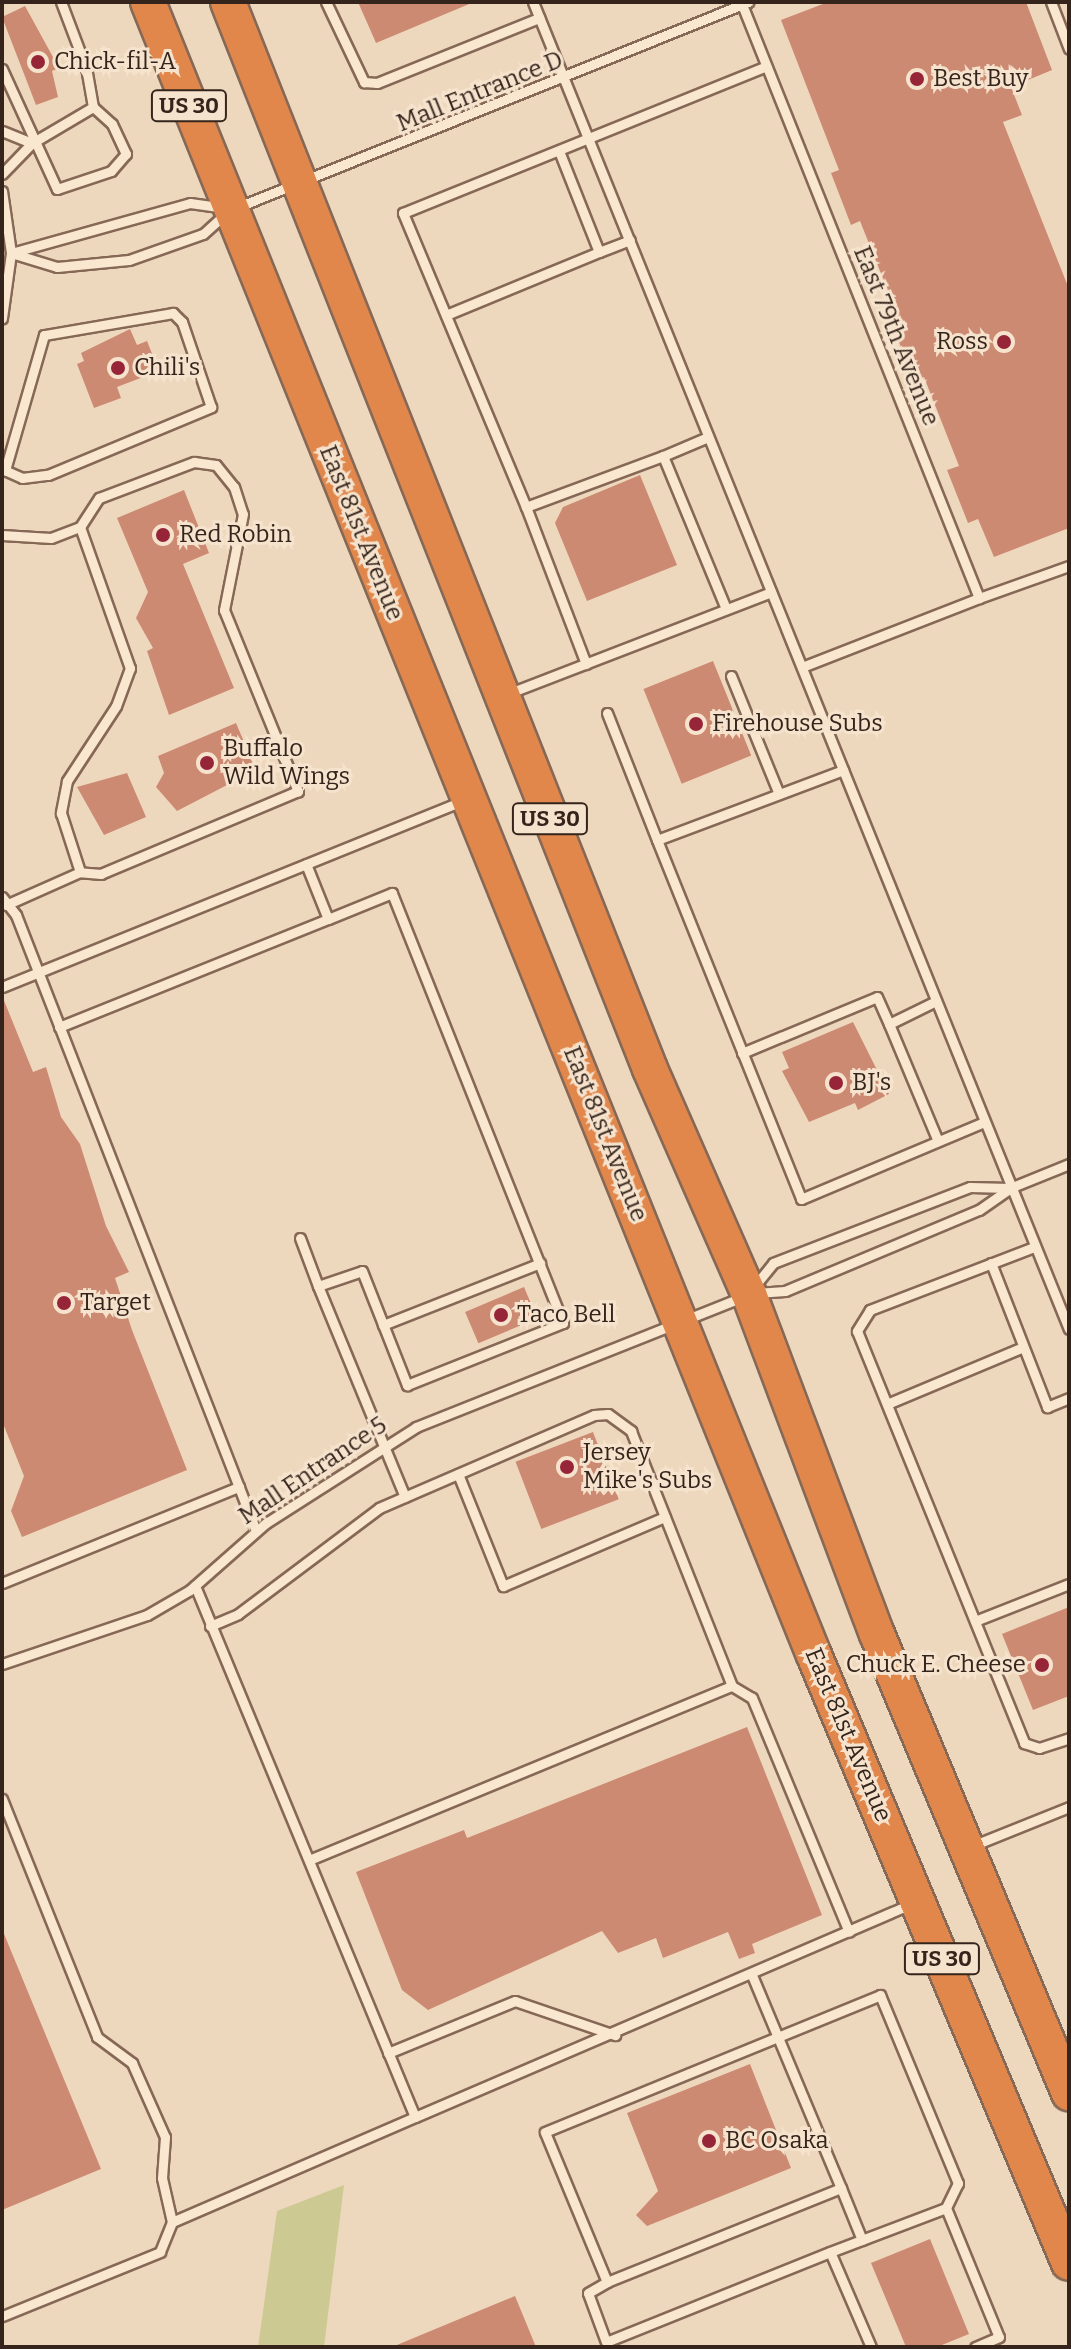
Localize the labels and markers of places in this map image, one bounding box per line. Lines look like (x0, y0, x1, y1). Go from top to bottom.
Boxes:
place label: Chick-fil-A (54, 48, 176, 76)
marker: Chick-fil-A (29, 53, 47, 71)
place label: Best Buy (933, 65, 1028, 93)
marker: Best Buy (908, 70, 926, 88)
place label: Ross (936, 328, 988, 356)
marker: Ross (995, 333, 1013, 351)
place label: Chili's (134, 354, 200, 382)
marker: Chili's (109, 359, 127, 377)
place label: Red Robin (179, 521, 292, 549)
marker: Red Robin (154, 526, 172, 544)
place label: Firehouse Subs (712, 710, 883, 738)
marker: Firehouse Subs (687, 715, 705, 733)
place label: Buffalo Wild Wings (223, 735, 350, 791)
marker: Buffalo Wild Wings (198, 754, 216, 772)
place label: BJ's (852, 1069, 891, 1097)
marker: BJ's (827, 1074, 845, 1092)
place label: Target (80, 1289, 151, 1317)
marker: Target (55, 1294, 73, 1312)
place label: Taco Bell (517, 1301, 615, 1329)
marker: Taco Bell (492, 1306, 510, 1324)
place label: Jersey Mike's Subs (583, 1439, 712, 1495)
marker: Jersey Mike's Subs (558, 1458, 576, 1476)
place label: Chuck E. Cheese (846, 1651, 1026, 1679)
marker: Chuck E. Cheese (1033, 1656, 1051, 1674)
place label: BC Osaka (725, 2127, 829, 2155)
marker: BC Osaka (700, 2132, 718, 2150)

